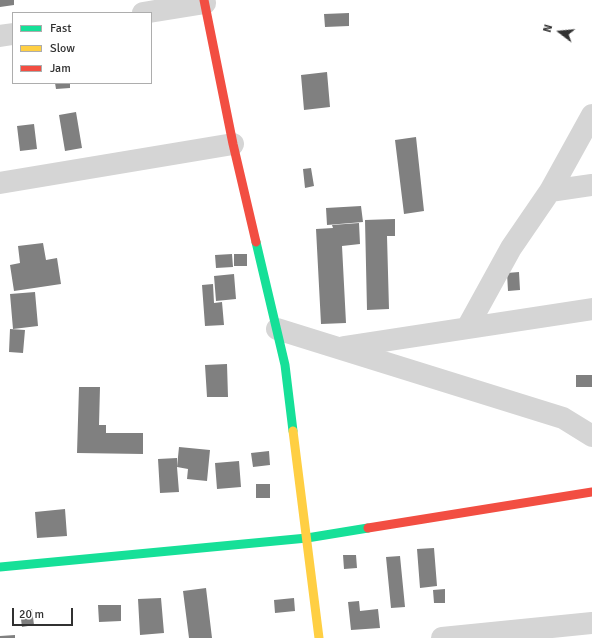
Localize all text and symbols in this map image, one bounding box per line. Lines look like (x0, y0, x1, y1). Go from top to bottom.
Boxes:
legend (12, 12, 152, 84)
north arrow (540, 12, 580, 52)
text: Fast (50, 21, 71, 36)
text: N (541, 23, 555, 34)
text: Slow (50, 41, 75, 56)
text: Jam (50, 61, 71, 76)
scale bar (14, 600, 75, 626)
text: 20 m (19, 607, 44, 622)

